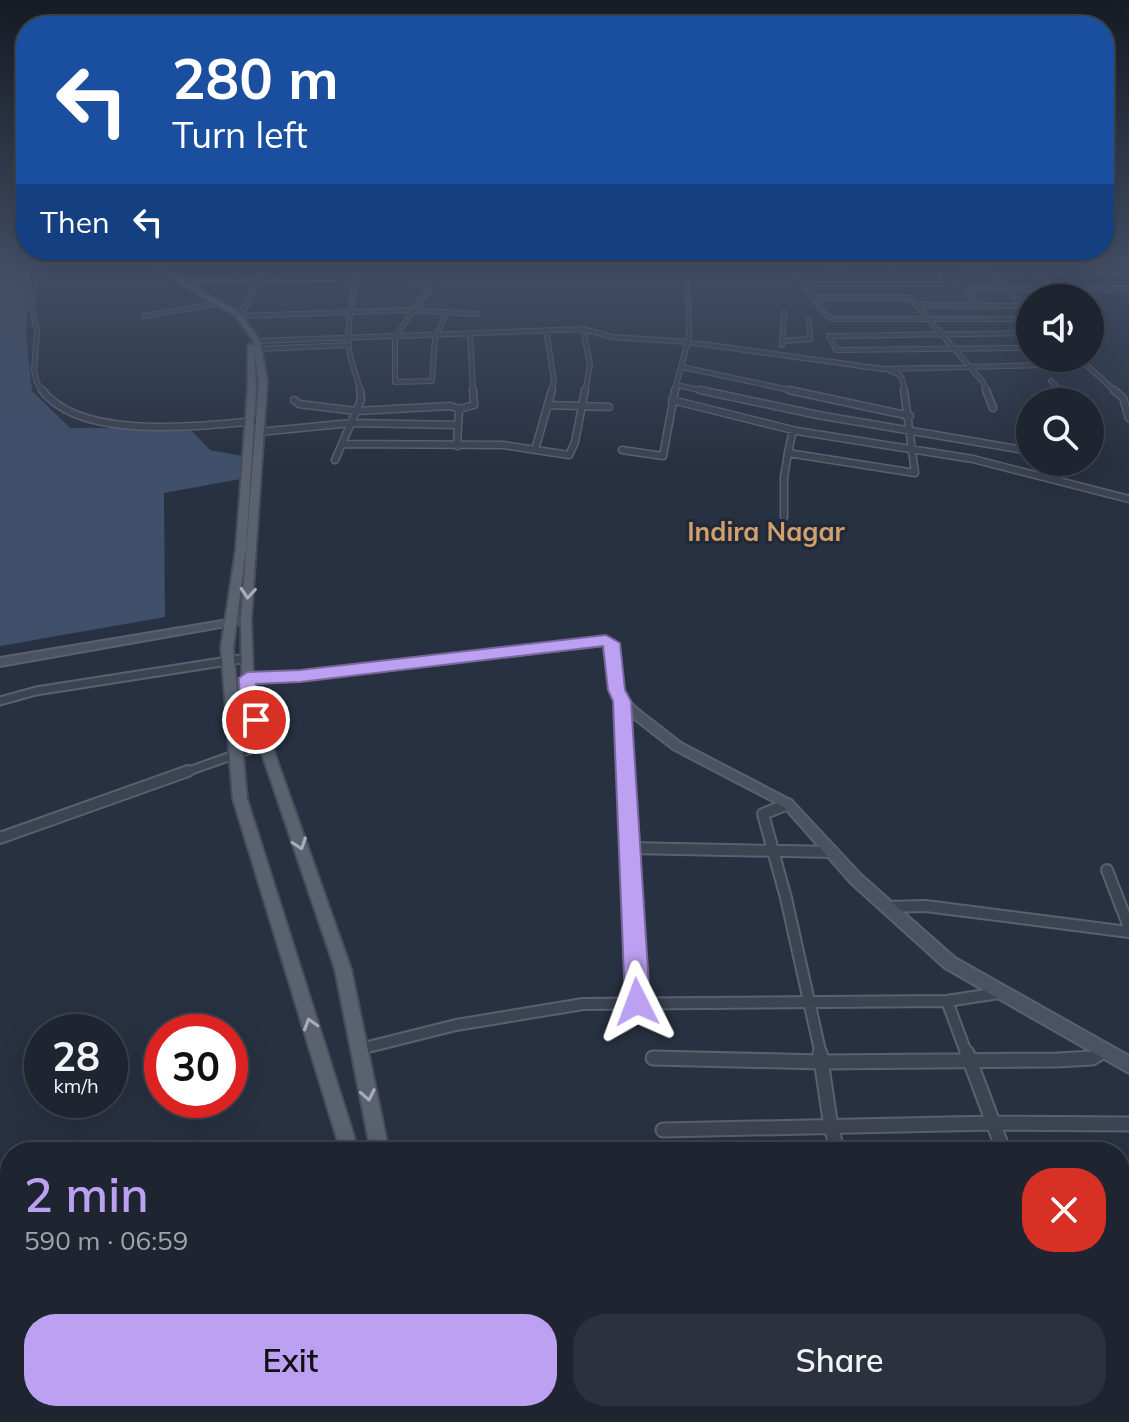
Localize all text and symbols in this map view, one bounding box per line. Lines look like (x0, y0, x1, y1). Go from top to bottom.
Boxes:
text: 280 m (172, 43, 339, 113)
icon: left (40, 48, 144, 152)
text: Turn left (172, 112, 308, 157)
icon: left (126, 200, 170, 244)
text: Then (40, 203, 110, 241)
map controls (1016, 284, 1104, 476)
button: sound (1016, 284, 1104, 372)
button: search (1016, 388, 1104, 476)
district label: Indira Nagar (687, 515, 846, 548)
one-way arrow (240, 587, 257, 600)
pin (222, 686, 290, 754)
icon: arrive (234, 698, 278, 742)
one-way arrow (290, 837, 306, 851)
position arrow (595, 960, 679, 1044)
speed limit sign: 30 (144, 1014, 248, 1118)
one-way arrow (303, 1018, 319, 1031)
text: 28 (52, 1031, 100, 1081)
text: km/h (53, 1073, 99, 1098)
one-way arrow (359, 1088, 376, 1101)
text: 2 min (24, 1164, 149, 1224)
button: close (1022, 1168, 1106, 1252)
text: 590 m · 06:59 (24, 1224, 188, 1257)
button: Exit (24, 1314, 557, 1406)
button: Share (573, 1314, 1106, 1406)

